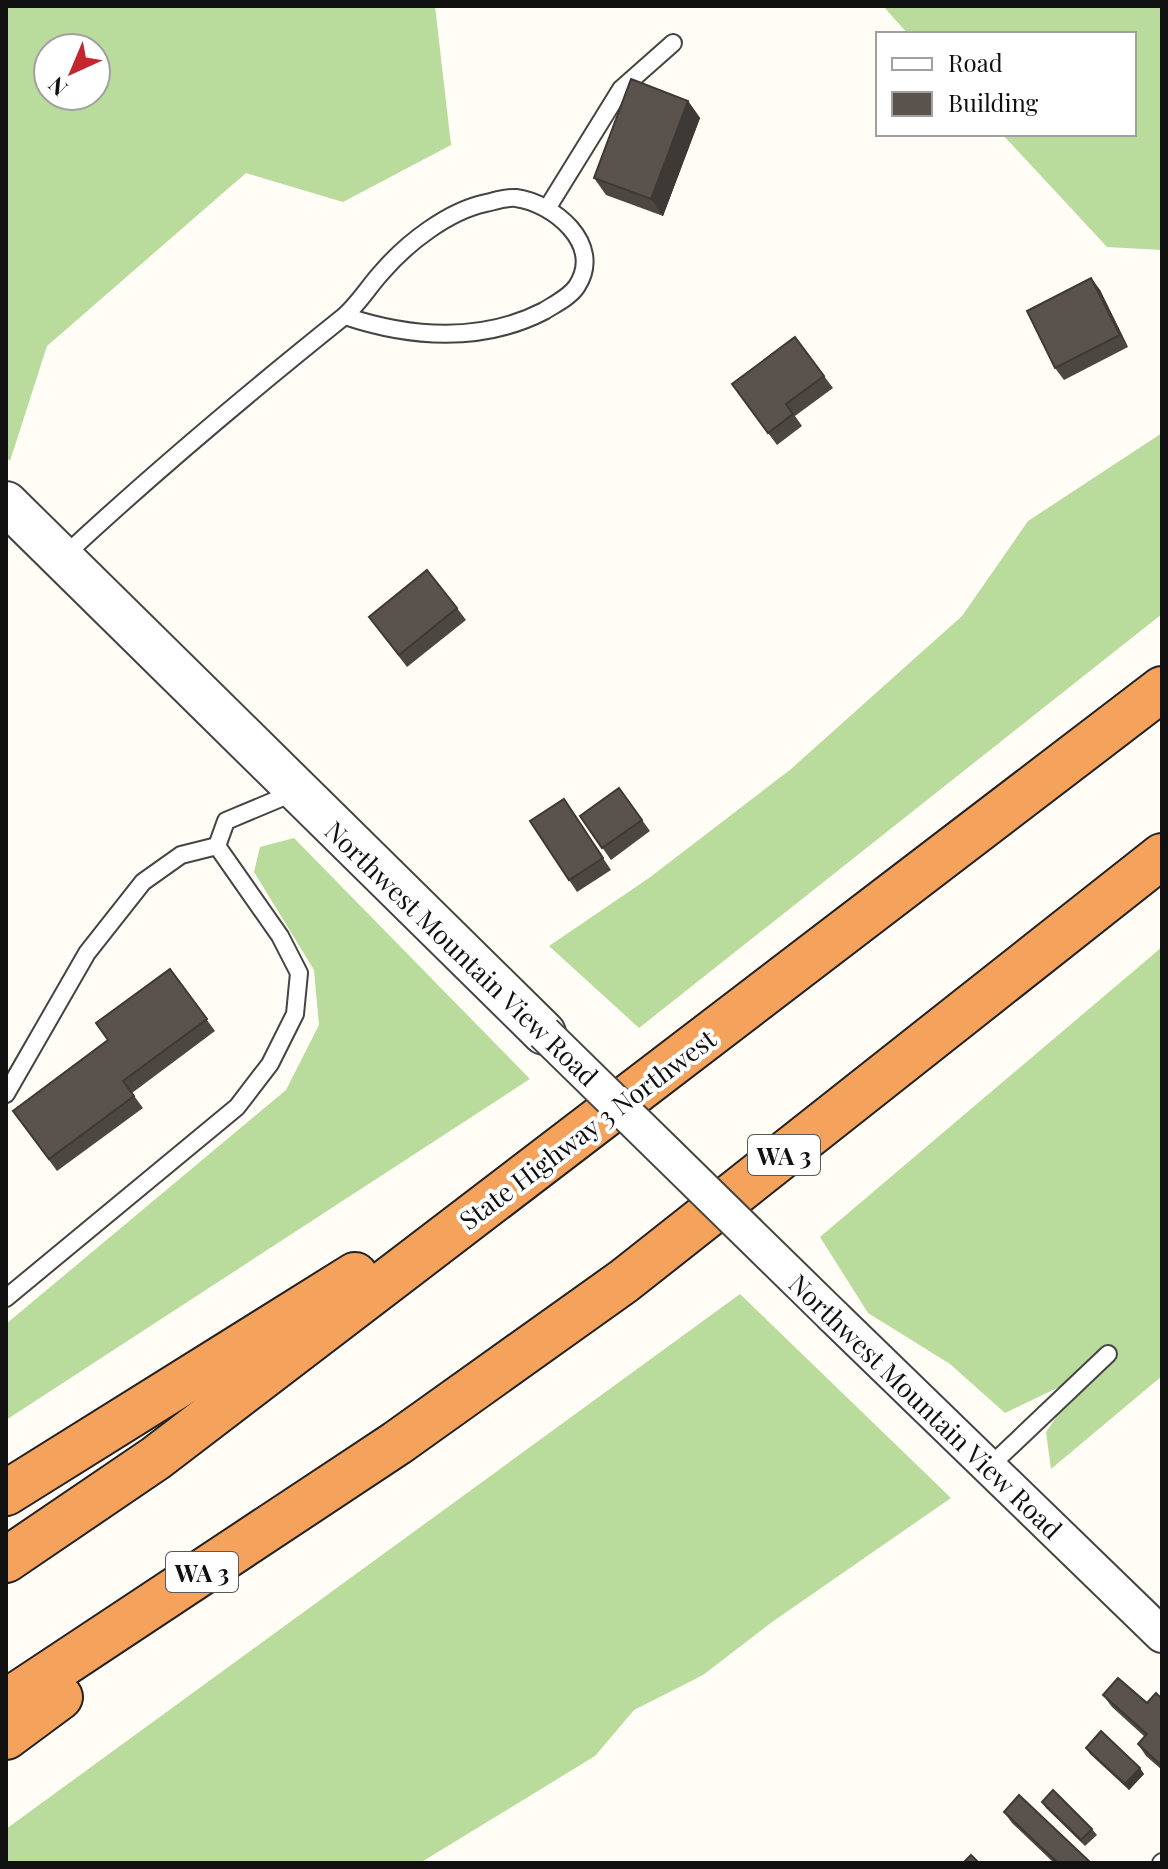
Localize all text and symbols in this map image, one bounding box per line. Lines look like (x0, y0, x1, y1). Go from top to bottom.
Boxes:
north arrow (32, 32, 112, 112)
legend (876, 32, 1136, 136)
text: Road (948, 46, 1003, 78)
text: N (41, 71, 74, 103)
text: Building (948, 86, 1039, 118)
street label: Northwest Mountain View Road (318, 813, 606, 1093)
street label: State Highway 3 Northwest (452, 1020, 723, 1237)
road number: WA 3 (748, 1135, 820, 1175)
street label: Northwest Mountain View Road (782, 1266, 1070, 1546)
road number: WA 3 (166, 1552, 238, 1592)

